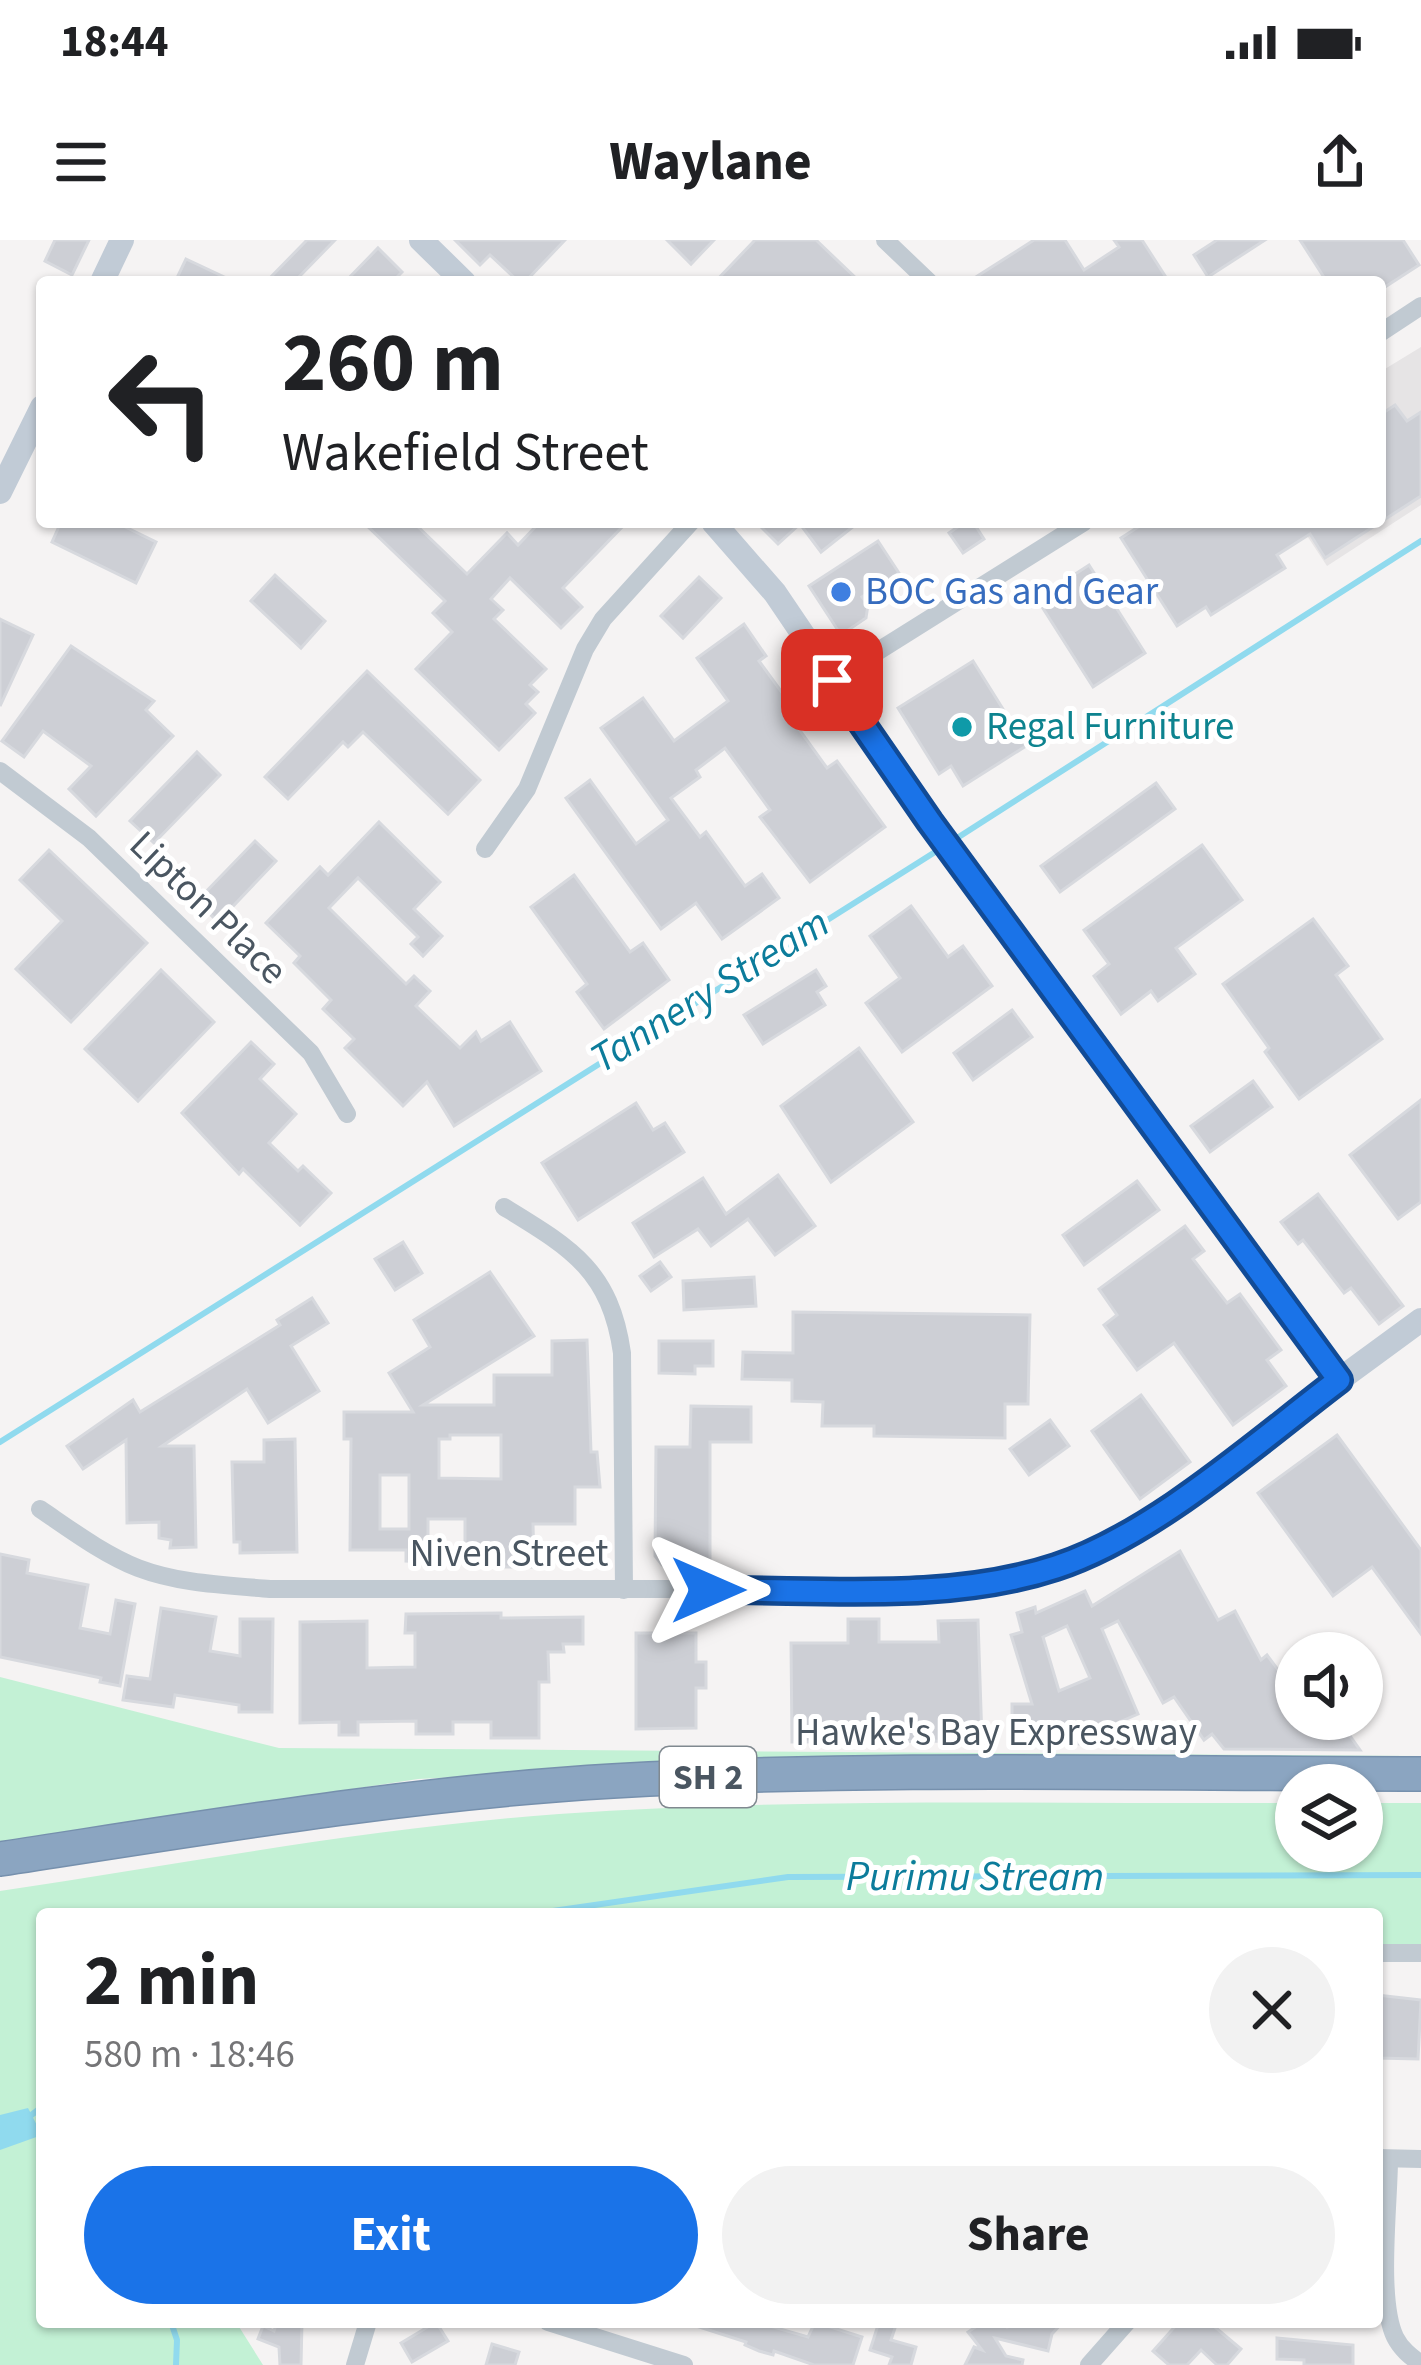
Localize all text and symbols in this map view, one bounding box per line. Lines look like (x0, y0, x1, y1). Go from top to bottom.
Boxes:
text: 18:44 (60, 10, 169, 74)
text: Waylane (609, 124, 812, 201)
icon: menu (48, 129, 114, 195)
icon: share (1307, 129, 1373, 195)
text: 260 m (282, 304, 504, 424)
icon: left (84, 324, 240, 480)
text: Wakefield Street (282, 415, 649, 492)
place label: BOC Gas and Gear (865, 564, 1159, 620)
marker: BOC Gas and Gear (828, 579, 854, 605)
pin (781, 629, 883, 731)
icon: arrive (799, 647, 865, 713)
place label: Regal Furniture (986, 699, 1234, 755)
marker: Regal Furniture (949, 714, 975, 740)
street label: Lipton Place (116, 818, 300, 998)
water label: Tannery Stream (579, 893, 841, 1089)
street label: Niven Street (409, 1526, 609, 1582)
position arrow (645, 1527, 771, 1653)
map controls (1275, 1632, 1383, 1872)
button: sound (1275, 1632, 1383, 1740)
street label: Hawke's Bay Expressway (795, 1705, 1197, 1761)
road number: SH 2 (660, 1747, 756, 1807)
button: layers (1275, 1764, 1383, 1872)
water label: Purimu Stream (846, 1847, 1104, 1907)
text: 2 min (84, 1930, 259, 2033)
button: close (1209, 1947, 1335, 2073)
text: 580 m · 18:46 (84, 2027, 295, 2083)
button: Exit (84, 2166, 698, 2304)
button: Share (722, 2166, 1335, 2304)

